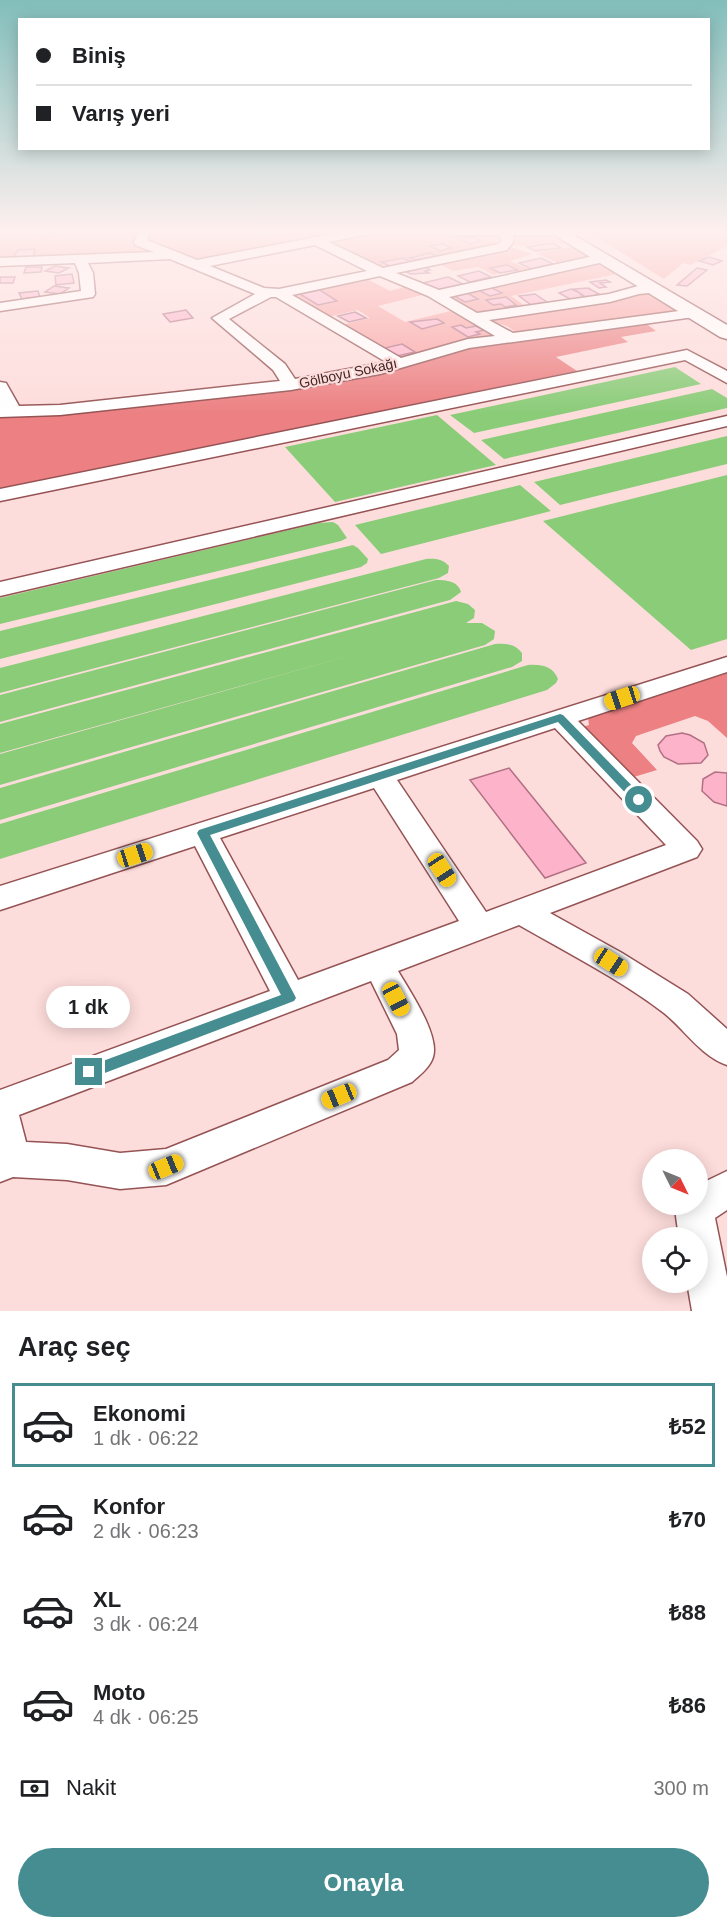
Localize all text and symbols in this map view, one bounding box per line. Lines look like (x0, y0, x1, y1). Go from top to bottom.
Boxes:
text: Biniş (72, 43, 126, 68)
text: Varış yeri (72, 101, 170, 126)
street label: Gölboyu Sokağı (298, 355, 398, 391)
car (602, 684, 642, 712)
route start (625, 786, 652, 813)
car (115, 841, 155, 869)
car (425, 850, 459, 890)
car (591, 945, 631, 979)
car (380, 979, 412, 1019)
callout: 1 dk (47, 985, 131, 1027)
text: 1 dk (68, 996, 108, 1018)
route end (75, 1058, 102, 1085)
car (319, 1081, 359, 1111)
north arrow (642, 1149, 708, 1215)
map controls (642, 1149, 708, 1293)
car (146, 1152, 186, 1182)
button: locate (642, 1227, 708, 1293)
text: Araç seç (18, 1332, 131, 1362)
icon: car (21, 1398, 75, 1452)
text: Ekonomi (93, 1401, 186, 1426)
text: ₺52 (669, 1414, 706, 1439)
text: 1 dk · 06:22 (93, 1427, 199, 1449)
icon: car (21, 1491, 75, 1545)
text: Konfor (93, 1494, 165, 1519)
text: ₺70 (669, 1507, 706, 1532)
text: 2 dk · 06:23 (93, 1520, 199, 1542)
icon: car (21, 1584, 75, 1638)
text: XL (93, 1587, 121, 1612)
text: ₺88 (669, 1600, 706, 1625)
text: 3 dk · 06:24 (93, 1613, 199, 1635)
icon: car (21, 1677, 75, 1731)
text: Moto (93, 1680, 146, 1705)
text: ₺86 (669, 1693, 706, 1718)
text: 4 dk · 06:25 (93, 1706, 199, 1728)
icon: cash (18, 1772, 51, 1805)
text: Nakit (66, 1775, 116, 1800)
text: 300 m (653, 1777, 709, 1799)
button: Onayla (18, 1848, 709, 1917)

